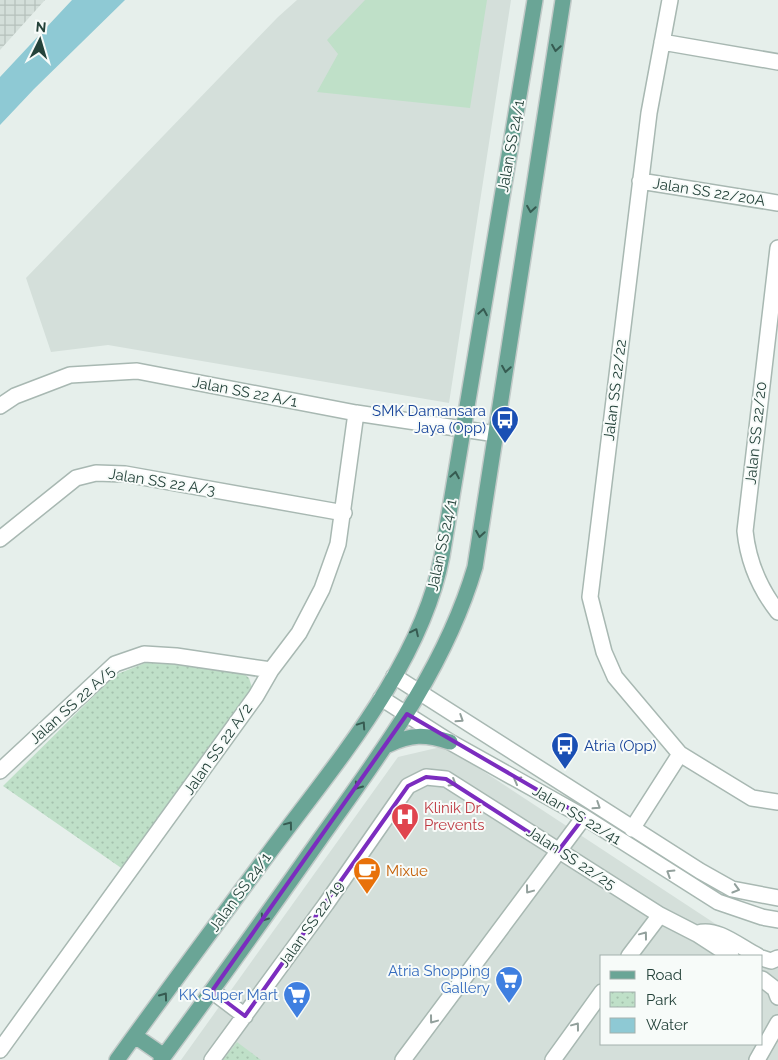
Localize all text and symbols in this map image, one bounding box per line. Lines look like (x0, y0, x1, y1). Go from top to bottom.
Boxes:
north arrow (15, 15, 65, 65)
text: N (35, 19, 47, 35)
one-way arrow (551, 45, 562, 53)
street label: Jalan SS 24/1 (494, 98, 528, 194)
street label: Jalan SS 22/20A (652, 174, 766, 210)
one-way arrow (526, 204, 536, 213)
one-way arrow (478, 307, 488, 316)
street label: Jalan SS 22/22 (600, 338, 630, 442)
one-way arrow (501, 365, 511, 374)
street label: Jalan SS 22 A/1 (191, 373, 300, 411)
street label: Jalan SS 22/20 (742, 381, 770, 485)
place label: SMK Damansara Jaya (Opp) (372, 402, 486, 437)
bus stop icon: SMK Damansara Jaya (Opp) (490, 405, 520, 444)
street label: Jalan SS 22 A/3 (107, 465, 217, 499)
one-way arrow (450, 471, 460, 480)
street label: Jalan SS 24/1 (423, 497, 461, 593)
one-way arrow (475, 529, 485, 538)
one-way arrow (409, 628, 420, 637)
street label: Jalan SS 22 A/5 (26, 662, 118, 748)
street label: Jalan SS 22 A/2 (180, 700, 256, 798)
one-way arrow (454, 713, 464, 722)
one-way arrow (356, 722, 365, 731)
bus stop icon: Atria (Opp) (550, 731, 580, 770)
place label: Atria (Opp) (584, 737, 657, 755)
one-way arrow (513, 776, 522, 786)
one-way arrow (448, 777, 457, 787)
one-way arrow (355, 780, 364, 789)
street label: Jalan SS 22/41 (529, 782, 625, 849)
place label: Klinik Dr. Prevents (424, 799, 484, 834)
one-way arrow (591, 800, 601, 809)
hospital icon: Klinik Dr. Prevents (390, 802, 420, 841)
one-way arrow (284, 822, 292, 831)
street label: Jalan SS 22/25 (523, 823, 619, 893)
street label: Jalan SS 24/1 (205, 849, 275, 935)
cafe icon: Mixue (352, 856, 382, 895)
place label: Mixue (386, 862, 428, 880)
one-way arrow (667, 870, 676, 879)
street label: Jalan SS 22/19 (274, 877, 348, 971)
one-way arrow (527, 884, 535, 893)
one-way arrow (731, 884, 740, 894)
one-way arrow (261, 912, 270, 922)
one-way arrow (638, 931, 647, 941)
legend (600, 955, 763, 1045)
place label: Atria Shopping Gallery (388, 962, 490, 997)
supermarket icon: Atria Shopping Gallery (494, 965, 524, 1004)
text: Road (646, 966, 682, 984)
supermarket icon: KK Super Mart (282, 980, 312, 1019)
place label: KK Super Mart (179, 986, 278, 1004)
text: Park (646, 991, 677, 1009)
one-way arrow (158, 993, 166, 1002)
one-way arrow (430, 1014, 438, 1023)
text: Water (646, 1016, 689, 1034)
one-way arrow (571, 1023, 579, 1032)

